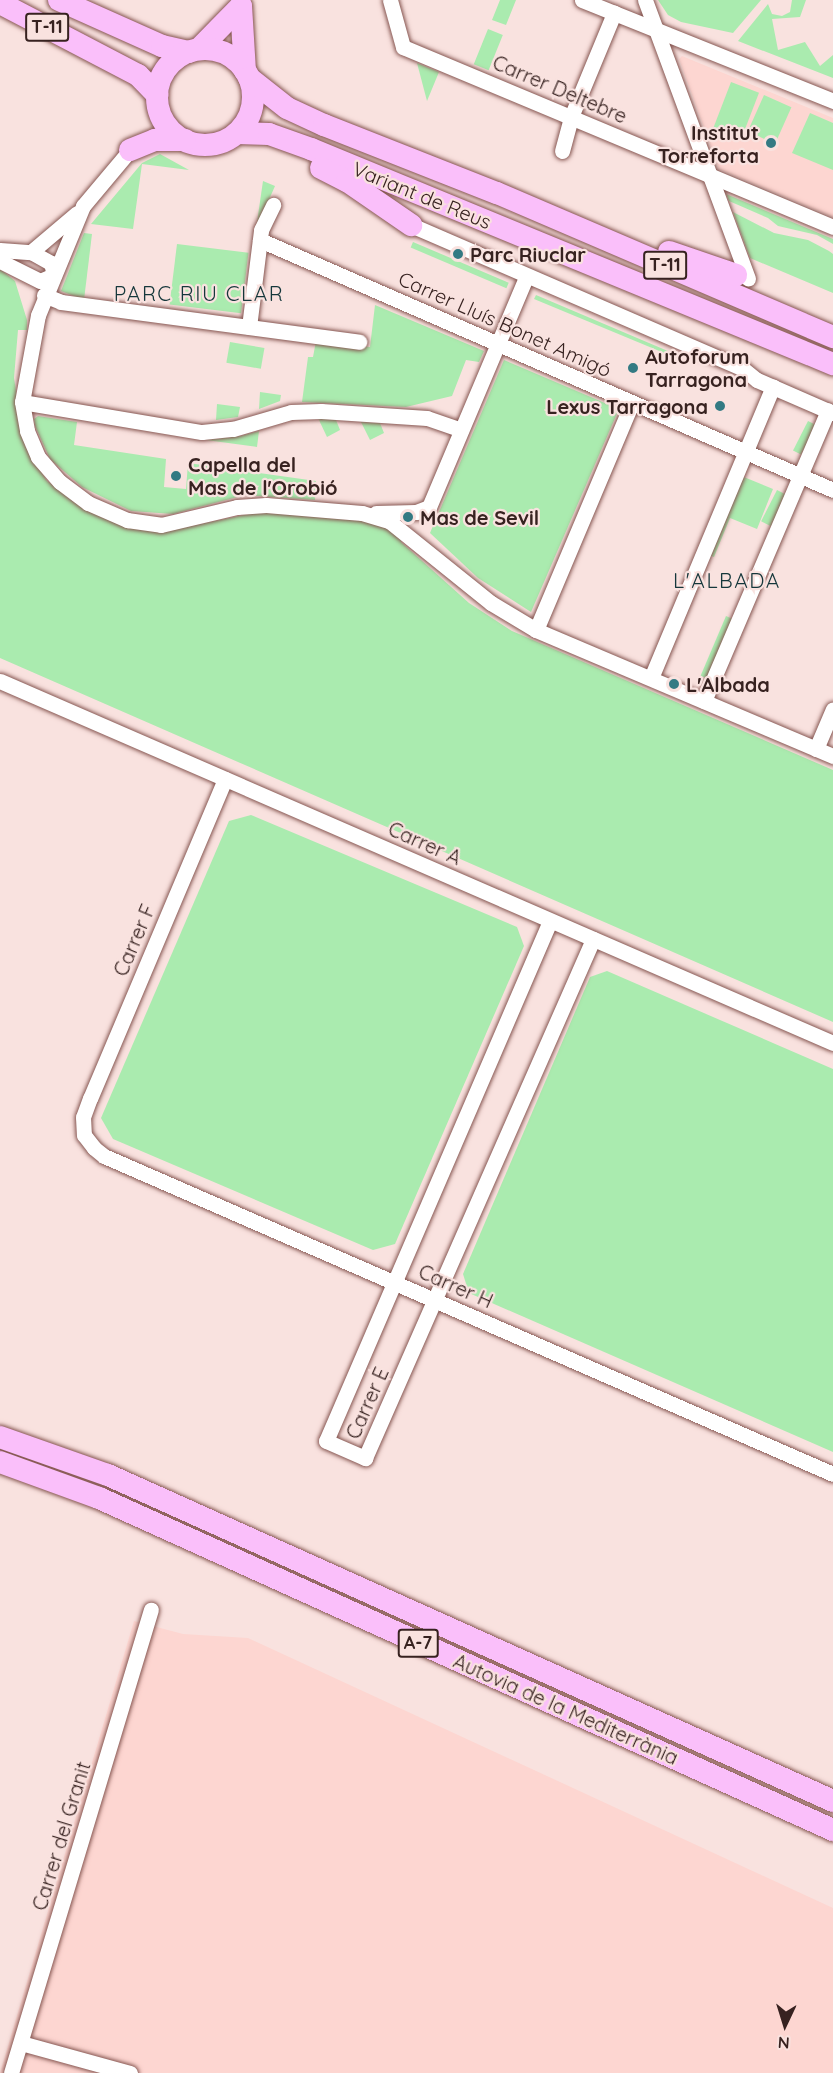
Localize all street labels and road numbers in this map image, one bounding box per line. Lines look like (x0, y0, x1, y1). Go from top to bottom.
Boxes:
road number: T-11 (24, 12, 70, 42)
street label: Carrer Deltebre (489, 50, 631, 128)
street label: Variant de Reus (349, 156, 495, 234)
road number: T-11 (642, 250, 688, 280)
street label: Carrer Lluís Bonet Amigó (395, 266, 615, 382)
street label: Carrer A (385, 816, 465, 870)
street label: Carrer F (108, 900, 160, 980)
street label: Carrer H (415, 1259, 497, 1313)
street label: Carrer E (341, 1363, 393, 1443)
road number: A-7 (397, 1628, 439, 1658)
street label: Autovia de la Mediterrània (450, 1648, 682, 1770)
street label: Carrer del Granit (27, 1759, 95, 1913)

